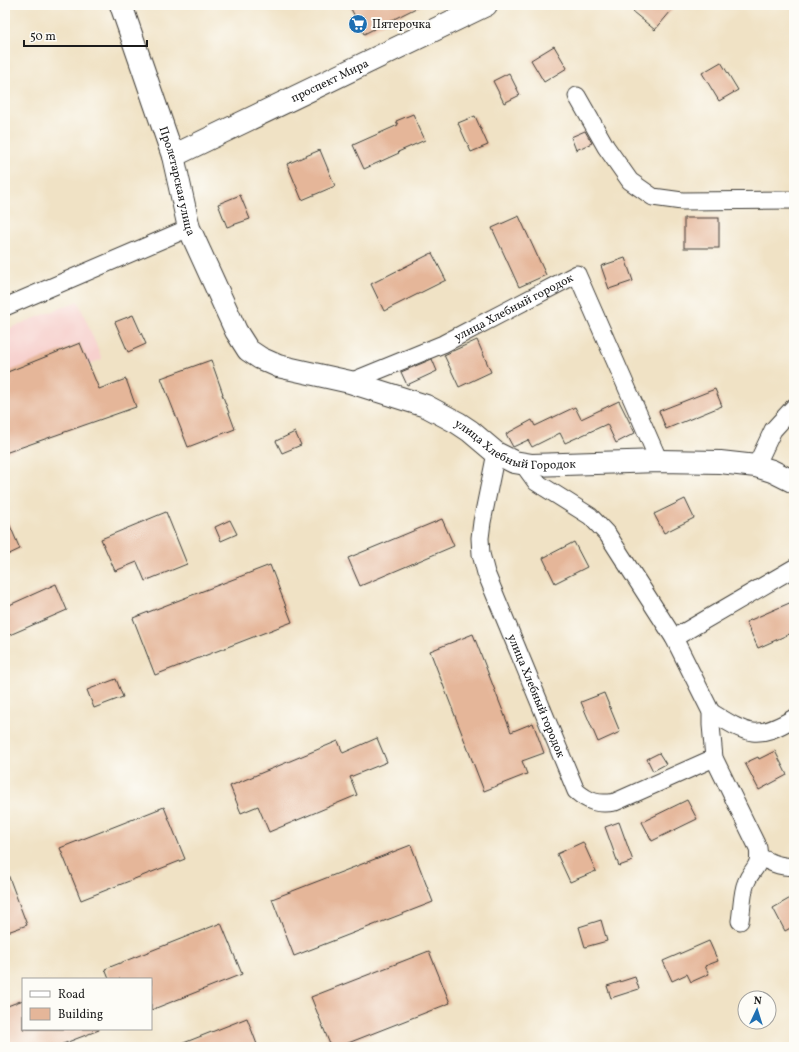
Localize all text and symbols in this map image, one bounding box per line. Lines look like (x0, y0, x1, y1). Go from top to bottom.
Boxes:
supermarket icon: Пятерочка (347, 13, 369, 35)
place label: Пятерочка (372, 17, 431, 33)
scale bar (24, 22, 147, 48)
text: 50 m (30, 29, 56, 45)
street label: проспект Мира (289, 56, 372, 107)
street label: Пролетарская улица (154, 124, 199, 239)
street label: улица Хлебный городок (452, 270, 577, 346)
street label: улица Хлебный Городок (451, 416, 577, 474)
street label: улица Хлебный городок (503, 632, 569, 761)
legend (22, 978, 152, 1030)
text: Road (58, 987, 85, 1003)
north arrow (737, 990, 777, 1030)
text: N (753, 994, 762, 1009)
text: Building (58, 1007, 103, 1023)

